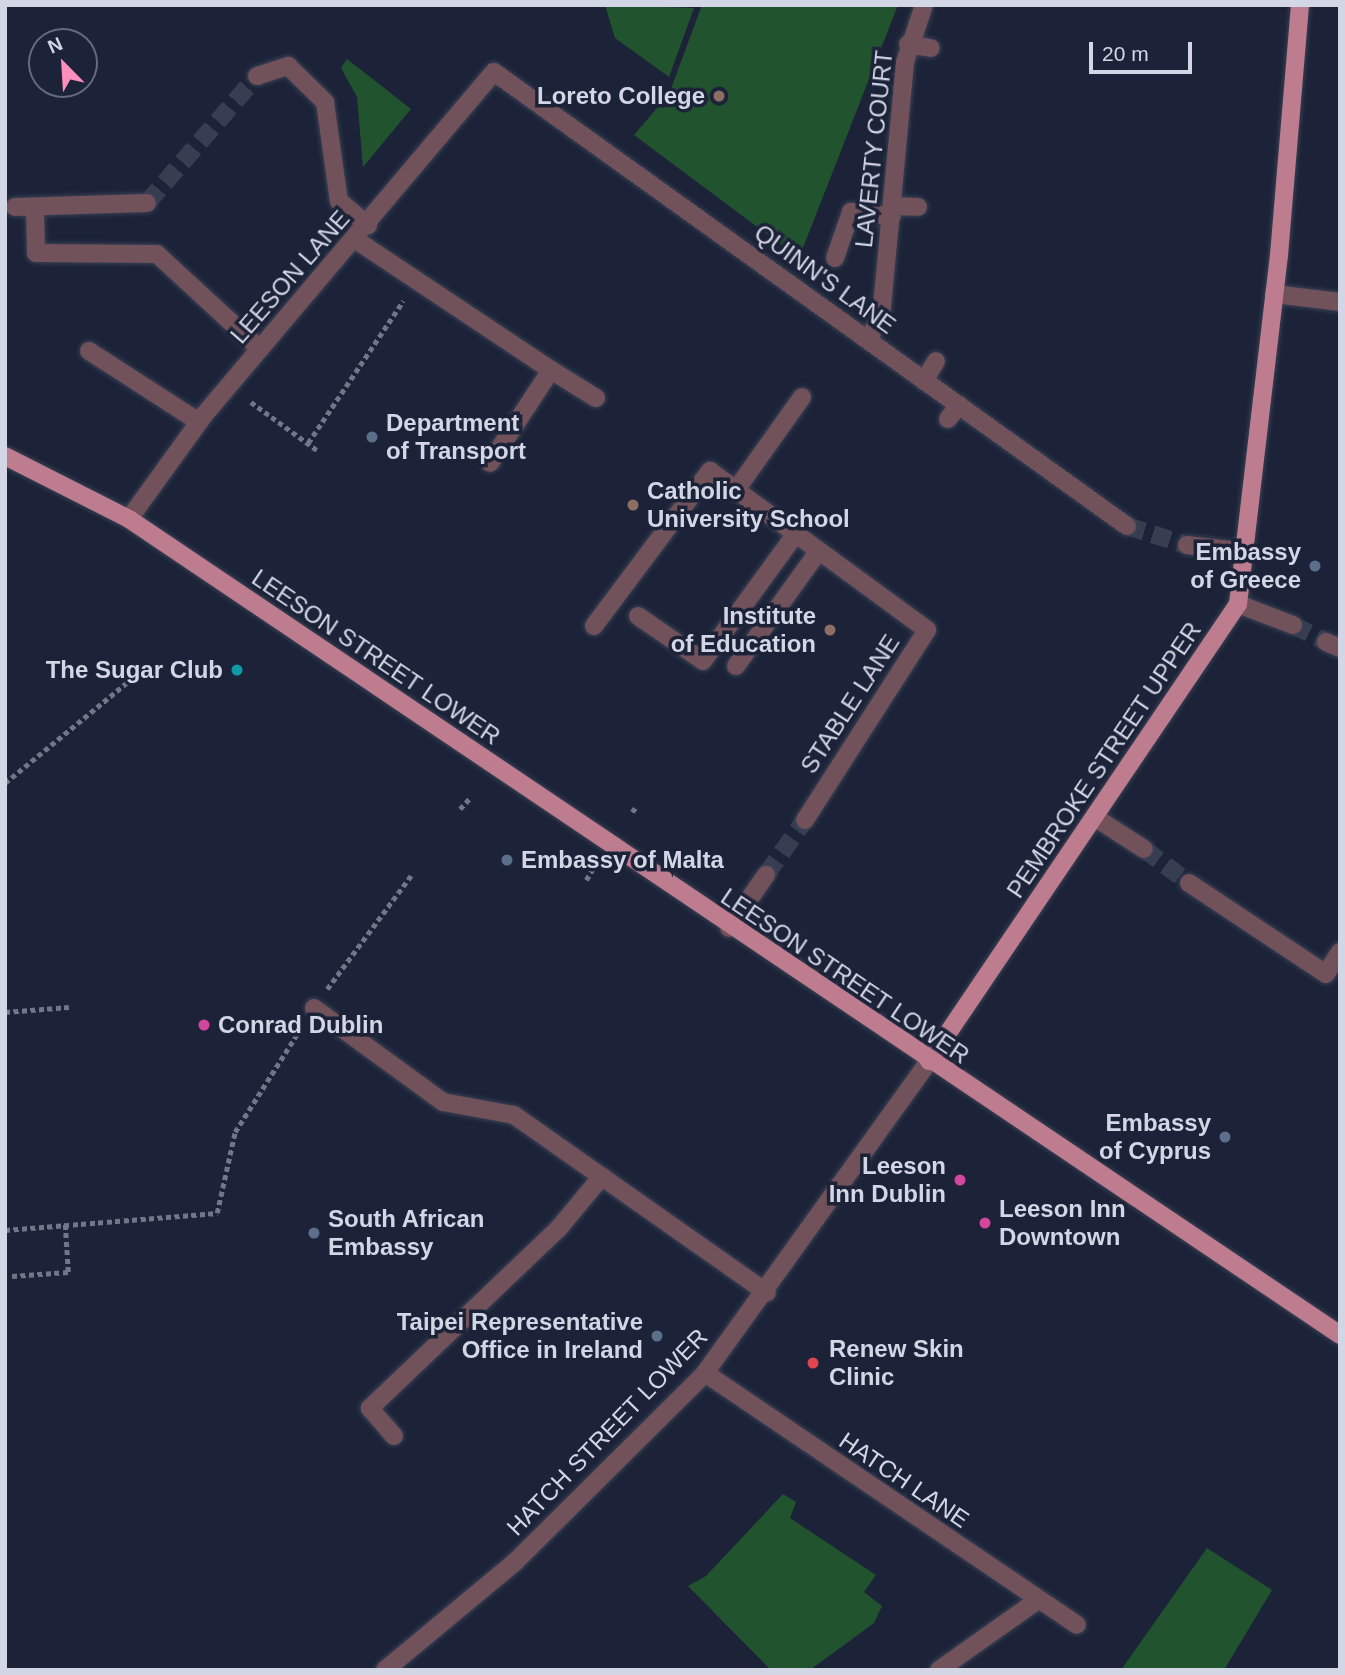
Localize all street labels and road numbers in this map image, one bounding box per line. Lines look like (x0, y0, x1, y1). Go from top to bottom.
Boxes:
street label: LAVERTY COURT (849, 49, 899, 249)
street label: LEESON LANE (224, 205, 356, 349)
street label: QUINN'S LANE (749, 218, 901, 340)
street label: LEESON STREET LOWER (246, 563, 506, 751)
street label: PEMBROKE STREET UPPER (1001, 617, 1207, 903)
street label: STABLE LANE (794, 629, 906, 779)
street label: LEESON STREET LOWER (715, 882, 975, 1070)
street label: HATCH STREET LOWER (500, 1322, 714, 1542)
street label: HATCH LANE (834, 1426, 974, 1534)

